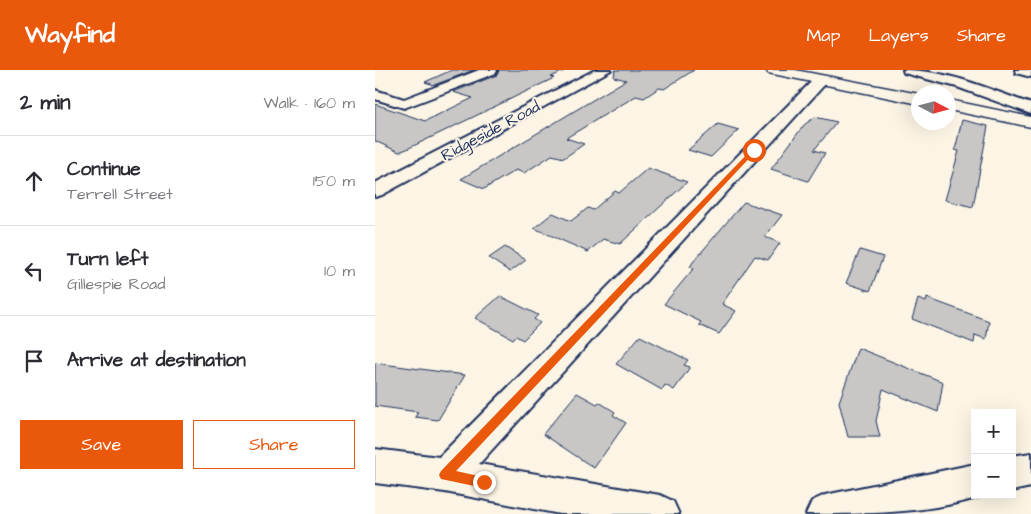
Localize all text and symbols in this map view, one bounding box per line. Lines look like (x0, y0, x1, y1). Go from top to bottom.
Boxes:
text: Wayfind (25, 18, 115, 52)
text: Map (806, 23, 840, 48)
text: Layers (868, 23, 929, 48)
text: Share (957, 23, 1006, 48)
north arrow (911, 85, 956, 130)
text: 2 min (20, 88, 70, 117)
text: Walk · 160 m (263, 92, 355, 114)
street label: Ridgeside Road (437, 95, 544, 167)
route start (743, 139, 766, 162)
text: Continue (67, 156, 141, 183)
icon: ahead (20, 167, 48, 195)
text: 150 m (313, 170, 355, 192)
text: Terrell Street (67, 183, 173, 205)
text: Turn left (67, 246, 148, 273)
icon: left (20, 257, 48, 285)
text: 10 m (324, 260, 355, 282)
text: Gillespie Road (67, 273, 165, 295)
icon: arrive (20, 347, 48, 375)
text: Arrive at destination (67, 347, 246, 374)
map controls (971, 409, 1016, 499)
button: + (971, 409, 1016, 454)
button: Save (20, 420, 183, 469)
button: Share (193, 420, 355, 469)
button: − (971, 454, 1016, 499)
route end (473, 471, 496, 494)

